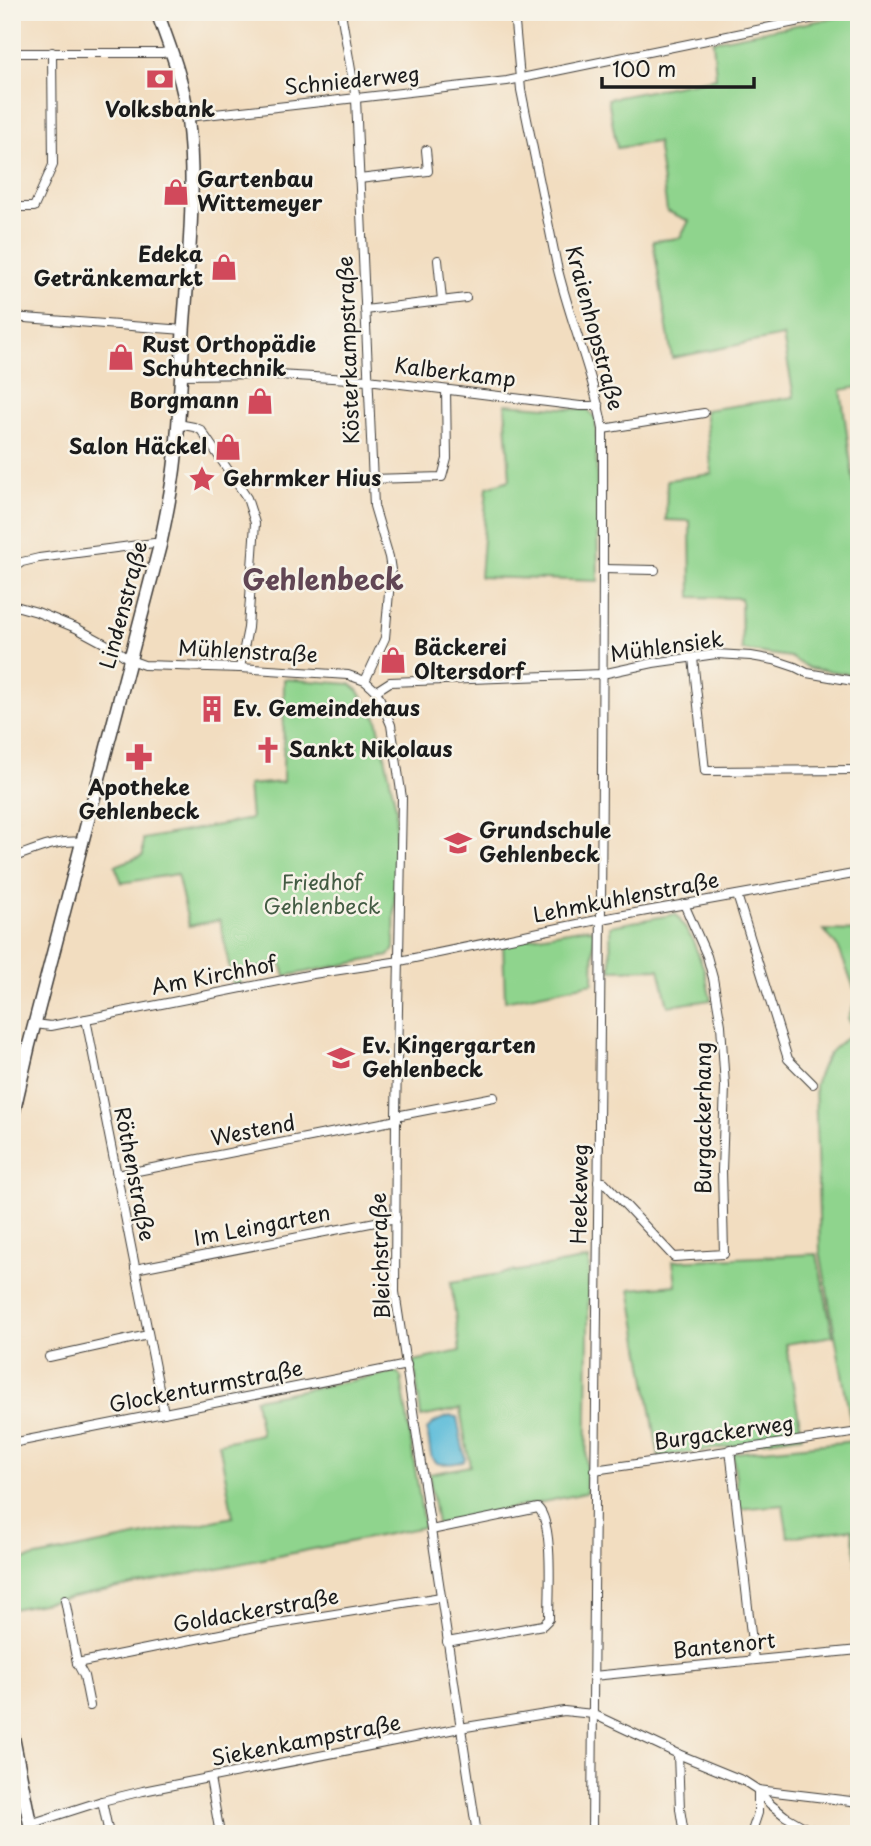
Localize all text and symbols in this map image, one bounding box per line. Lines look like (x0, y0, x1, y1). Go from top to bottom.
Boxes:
scale bar (602, 46, 754, 90)
text: 100 m (612, 52, 676, 84)
street label: Schniederweg (282, 56, 421, 102)
bank icon: Volksbank (145, 64, 175, 94)
place label: Volksbank (105, 92, 215, 124)
place label: Gartenbau Wittemeyer (197, 162, 323, 218)
shop icon: Gartenbau Wittemeyer (161, 177, 191, 207)
place label: Edeka Getränkemarkt (34, 237, 203, 293)
street label: Kraienhopstraße (559, 241, 633, 414)
shop icon: Edeka Getränkemarkt (209, 252, 239, 282)
street label: Kösterkampstraße (328, 255, 366, 445)
place label: Rust Orthopädie Schuhtechnik (142, 327, 316, 383)
shop icon: Rust Orthopädie Schuhtechnik (106, 342, 136, 372)
street label: Kalberkamp (393, 348, 518, 394)
place label: Borgmann (130, 383, 239, 415)
shop icon: Borgmann (245, 386, 275, 416)
place label: Salon Häckel (69, 429, 207, 461)
shop icon: Salon Häckel (213, 432, 243, 462)
place label: Gehrmker Hius (223, 461, 381, 493)
place icon: Gehrmker Hius (187, 464, 217, 494)
street label: Lindenstraße (90, 537, 155, 672)
district label: Gehlenbeck (242, 557, 404, 600)
street label: Mühlensiek (608, 621, 726, 669)
street label: Mühlenstraße (177, 630, 319, 670)
place label: Bäckerei Oltersdorf (414, 630, 527, 686)
shop icon: Bäckerei Oltersdorf (378, 645, 408, 675)
place label: Ev. Gemeindehaus (233, 691, 420, 723)
building icon: Ev. Gemeindehaus (197, 694, 227, 724)
place label: Sankt Nikolaus (289, 732, 453, 764)
church icon: Sankt Nikolaus (253, 735, 283, 765)
pharmacy icon: Apotheke Gehlenbeck (124, 742, 154, 772)
place label: Apotheke Gehlenbeck (78, 770, 200, 826)
place label: Grundschule Gehlenbeck (479, 813, 611, 869)
school or university icon: Grundschule Gehlenbeck (443, 828, 473, 858)
street label: Lehmkuhlenstraße (530, 862, 721, 930)
park label: Friedhof Gehlenbeck (263, 865, 381, 921)
street label: Am Kirchhof (148, 946, 281, 1002)
place label: Ev. Kingergarten Gehlenbeck (362, 1028, 536, 1084)
street label: Burgackerhang (686, 1042, 718, 1194)
school or university icon: Ev. Kingergarten Gehlenbeck (326, 1043, 356, 1073)
street label: Röthenstraße (107, 1104, 165, 1243)
street label: Westend (208, 1105, 298, 1153)
street label: Heekeweg (561, 1143, 595, 1245)
street label: Bleichstraße (361, 1192, 397, 1320)
street label: Im Leingarten (191, 1195, 333, 1253)
street label: Glockenturmstraße (106, 1351, 305, 1419)
street label: Burgackerweg (652, 1405, 796, 1457)
street label: Goldackerstraße (170, 1579, 341, 1639)
street label: Bantenort (671, 1623, 777, 1665)
street label: Siekenkampstraße (208, 1705, 403, 1773)

